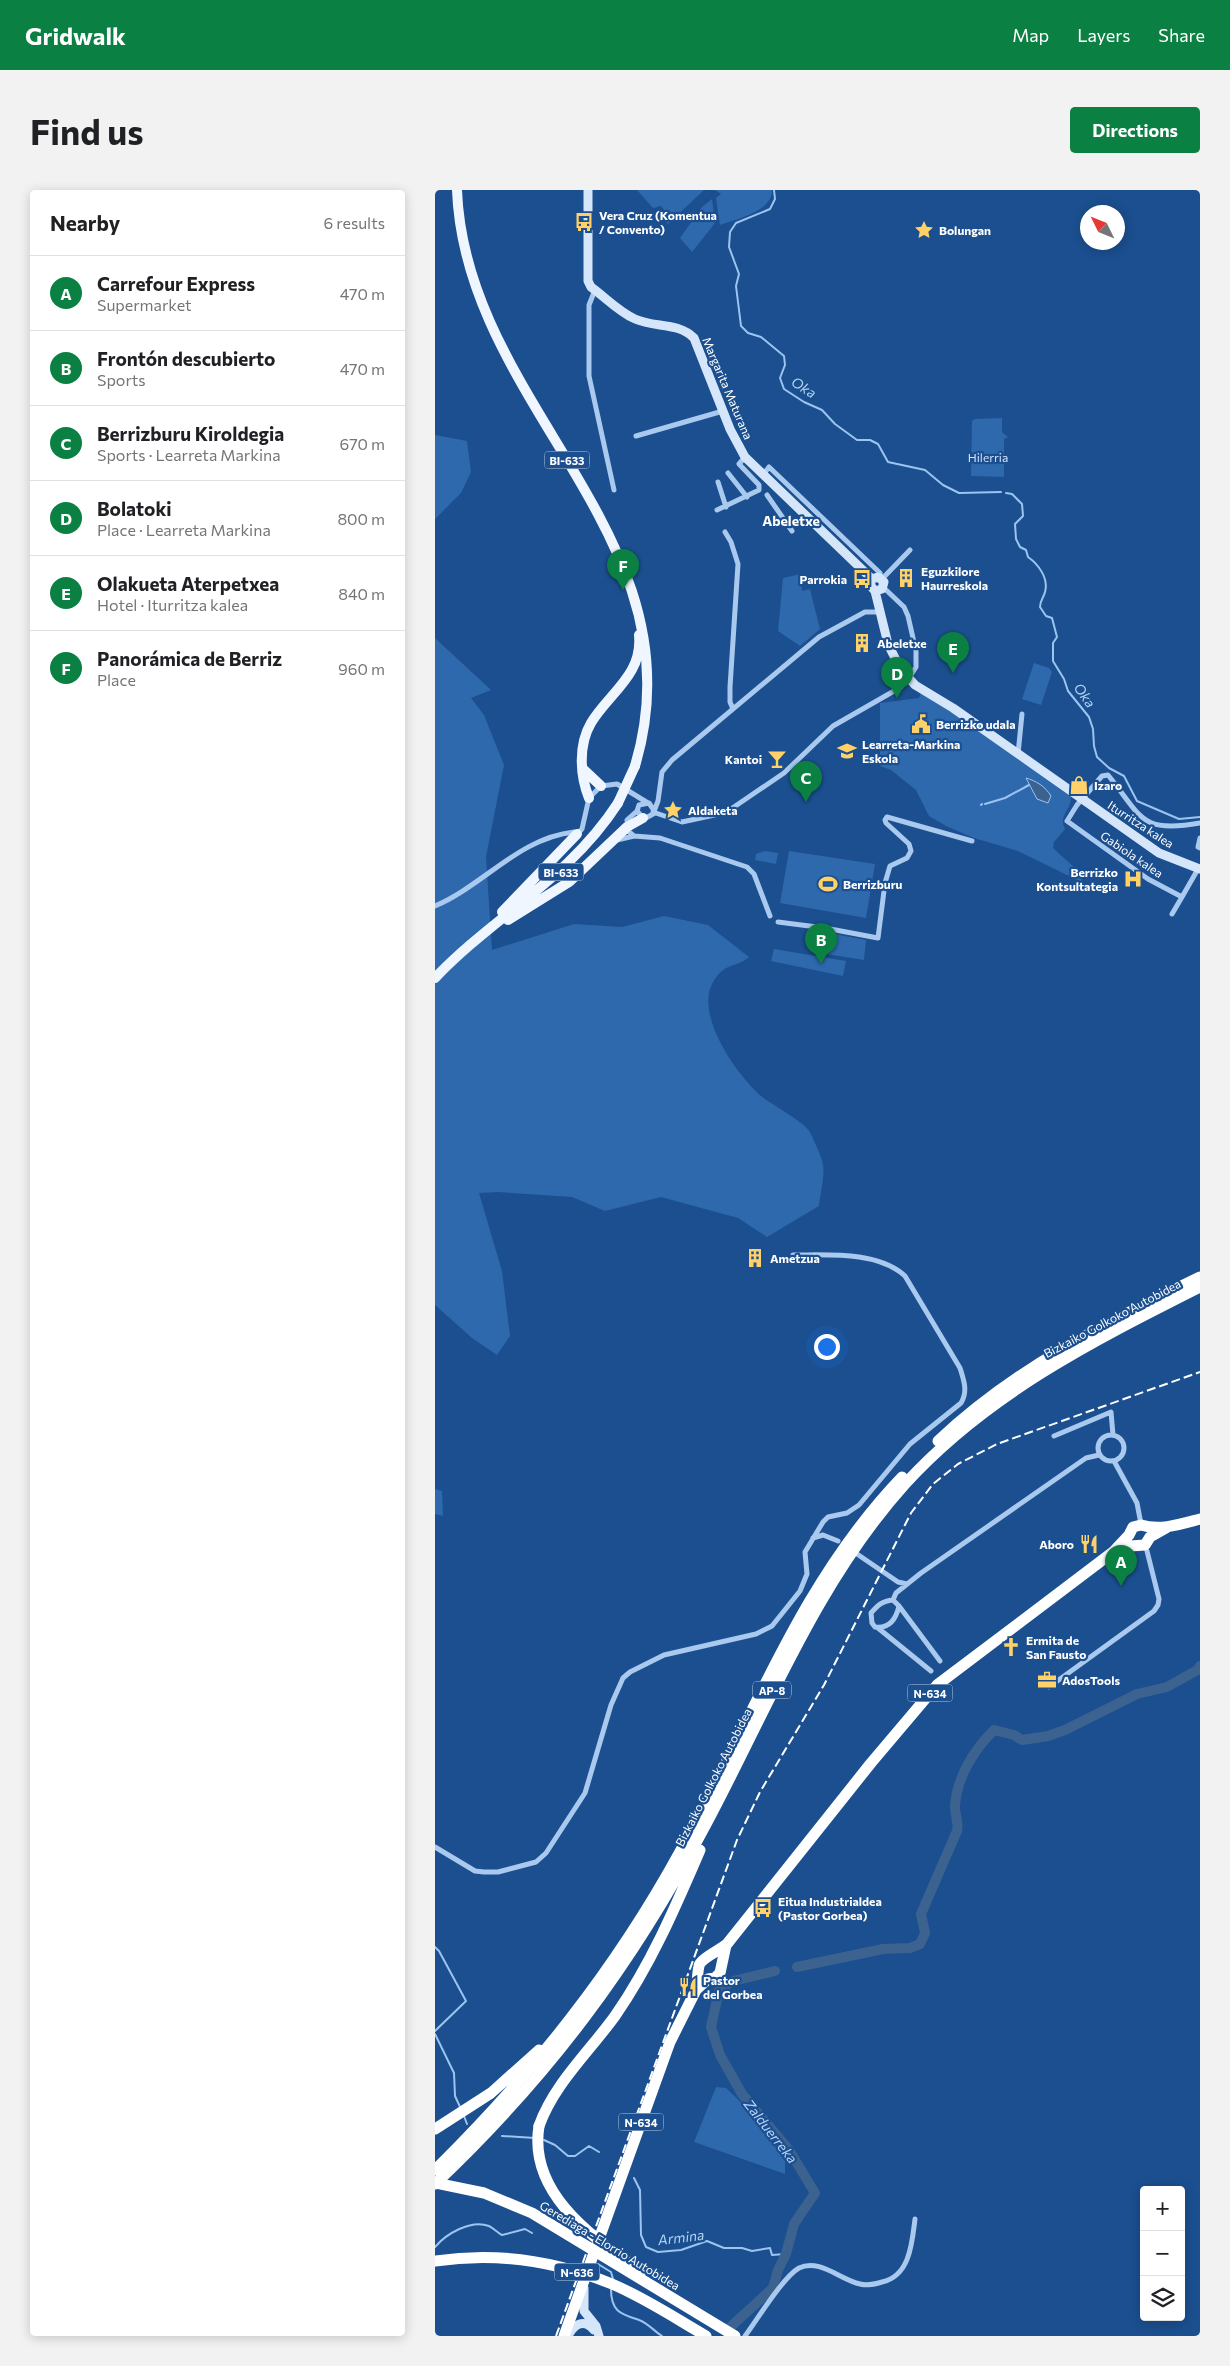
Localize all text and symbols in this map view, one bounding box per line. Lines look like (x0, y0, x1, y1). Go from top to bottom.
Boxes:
text: Gridwalk (25, 21, 126, 50)
text: Map (1012, 24, 1049, 46)
text: Layers (1077, 24, 1130, 46)
text: Share (1158, 24, 1205, 46)
button: Directions (1070, 107, 1200, 153)
text: Find us (30, 109, 144, 152)
north arrow (1080, 205, 1125, 250)
place label: Vera Cruz (Komentua / Convento) (599, 208, 717, 236)
text: Nearby (50, 210, 120, 235)
bus stop icon: Vera Cruz (Komentua / Convento) (573, 211, 595, 233)
text: 6 results (324, 213, 385, 232)
place icon: Bolungan (913, 219, 935, 241)
place label: Bolungan (939, 223, 991, 237)
text: Carrefour Express (97, 272, 255, 295)
text: A (60, 284, 72, 303)
text: 470 m (340, 284, 385, 303)
text: Supermarket (97, 295, 192, 314)
street label: Margarita Maturana (700, 335, 756, 441)
text: Frontón descubierto (97, 347, 275, 370)
text: B (61, 359, 71, 378)
text: 470 m (340, 359, 385, 378)
text: Sports (97, 370, 146, 389)
water label: Oka (788, 373, 820, 401)
text: Berrizburu Kiroldegia (97, 422, 284, 445)
text: C (61, 434, 71, 453)
text: 670 m (339, 434, 385, 453)
text: Sports · Learreta Markina (97, 445, 281, 464)
park label: Hilerria (968, 450, 1008, 464)
road number: BI-633 (545, 452, 589, 468)
text: Bolatoki (97, 497, 172, 520)
text: D (60, 509, 72, 528)
text: 800 m (337, 509, 385, 528)
district label: Abeletxe (762, 512, 820, 529)
text: Place · Learreta Markina (97, 520, 271, 539)
pin: F (607, 549, 639, 590)
place label: Eguzkilore Haurreskola (921, 564, 988, 592)
building icon: Eguzkilore Haurreskola (895, 567, 917, 589)
bus stop icon: Parrokia (851, 568, 873, 590)
text: Olakueta Aterpetxea (97, 572, 279, 595)
place label: Parrokia (799, 572, 847, 586)
text: E (61, 584, 71, 603)
text: 840 m (338, 584, 385, 603)
text: Hotel · Iturritza kalea (97, 595, 248, 614)
building icon: Abeletxe (851, 632, 873, 654)
pin: E (937, 632, 969, 673)
place label: Abeletxe (877, 636, 926, 650)
text: Panorámica de Berriz (97, 647, 282, 670)
pin: D (881, 657, 913, 698)
text: F (61, 659, 71, 678)
text: 960 m (338, 659, 385, 678)
text: Place (97, 670, 136, 689)
water label: Oka (1070, 679, 1100, 711)
public building icon: Berrizko udala (910, 713, 932, 735)
place label: Berrizko udala (936, 717, 1016, 731)
place label: Learreta-Markina Eskola (862, 737, 960, 765)
school or university icon: Learreta-Markina Eskola (836, 740, 858, 762)
bar icon: Kantoi (766, 748, 788, 770)
place label: Kantoi (725, 752, 762, 766)
pin: C (790, 761, 822, 802)
shop icon: Izaro (1068, 774, 1090, 796)
place label: Izaro (1094, 778, 1122, 792)
street label: Iturritza kalea (1106, 798, 1176, 850)
place icon: Aldaketa (662, 799, 684, 821)
place label: Aldaketa (688, 803, 737, 817)
street label: Gabiola kalea (1098, 828, 1166, 880)
road number: BI-633 (539, 864, 583, 880)
place label: Berrizko Kontsultategia (1036, 865, 1118, 893)
hospital icon: Berrizko Kontsultategia (1122, 868, 1144, 890)
sports icon: Berrizburu (817, 873, 839, 895)
place label: Berrizburu (843, 877, 903, 891)
pin: B (805, 923, 837, 964)
building icon: Ametzua (744, 1247, 766, 1269)
place label: Ametzua (770, 1251, 820, 1265)
street label: Bizkaiko Golkoko Autobidea (1041, 1276, 1183, 1360)
your location (814, 1334, 840, 1360)
restaurant icon: Aboro (1078, 1533, 1100, 1555)
place label: Aboro (1039, 1537, 1074, 1551)
pin: A (1105, 1545, 1137, 1586)
place label: Ermita de San Fausto (1026, 1633, 1086, 1661)
church icon: Ermita de San Fausto (1000, 1636, 1022, 1658)
office icon: AdosTools (1036, 1669, 1058, 1691)
place label: AdosTools (1062, 1673, 1120, 1687)
road number: AP-8 (753, 1682, 791, 1698)
road number: N-634 (907, 1685, 953, 1702)
street label: Bizkaiko Golkoko Autobidea (672, 1706, 754, 1848)
place label: Eitua Industrialdea (Pastor Gorbea) (778, 1894, 882, 1922)
bus stop icon: Eitua Industrialdea (Pastor Gorbea) (752, 1897, 774, 1919)
place label: Pastor del Gorbea (703, 1973, 763, 2001)
restaurant icon: Pastor del Gorbea (677, 1976, 699, 1998)
water label: Zalduerreka (740, 2095, 801, 2166)
road number: N-634 (619, 2114, 663, 2130)
map controls (1140, 2186, 1185, 2321)
button: + (1140, 2186, 1185, 2231)
street label: Gerediaga - Elorrio Autobidea (537, 2198, 683, 2292)
water label: Armina (656, 2226, 705, 2248)
button: − (1140, 2231, 1185, 2276)
road number: N-636 (555, 2264, 599, 2280)
button: layers (1140, 2276, 1185, 2321)

